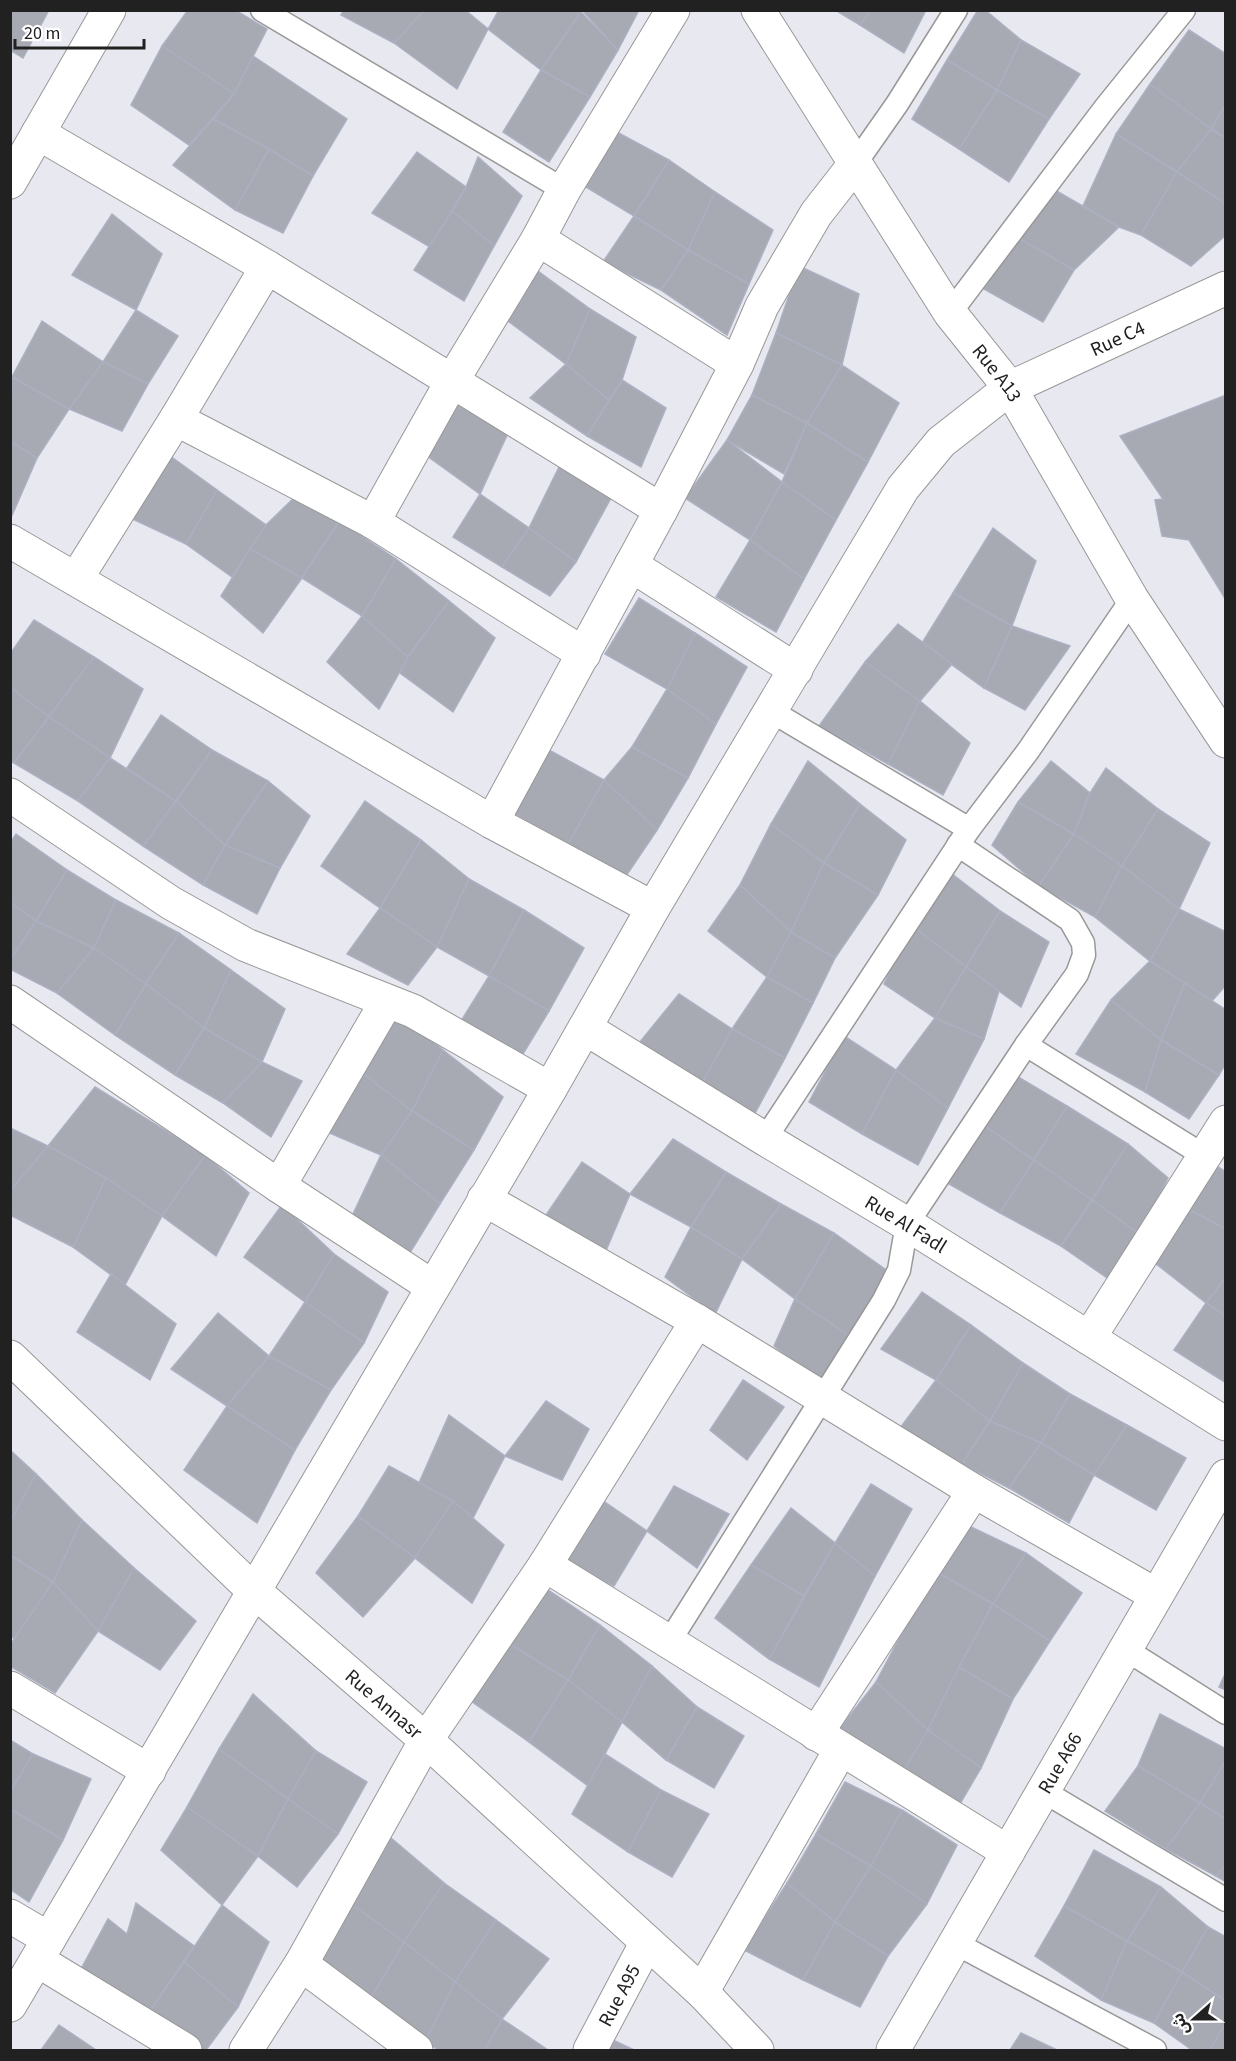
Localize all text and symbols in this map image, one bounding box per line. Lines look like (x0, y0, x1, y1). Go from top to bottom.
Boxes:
scale bar (15, 12, 144, 50)
text: 20 m (24, 21, 60, 46)
street label: Rue C4 (1086, 314, 1150, 364)
street label: Rue A13 (965, 338, 1028, 407)
street label: Rue Al Fadl (859, 1189, 952, 1261)
street label: Rue Annasr (338, 1663, 428, 1746)
street label: Rue A66 (1032, 1727, 1089, 1799)
street label: Rue A95 (592, 1959, 648, 2032)
north arrow (1164, 1989, 1224, 2049)
text: ش (1167, 2010, 1195, 2038)

